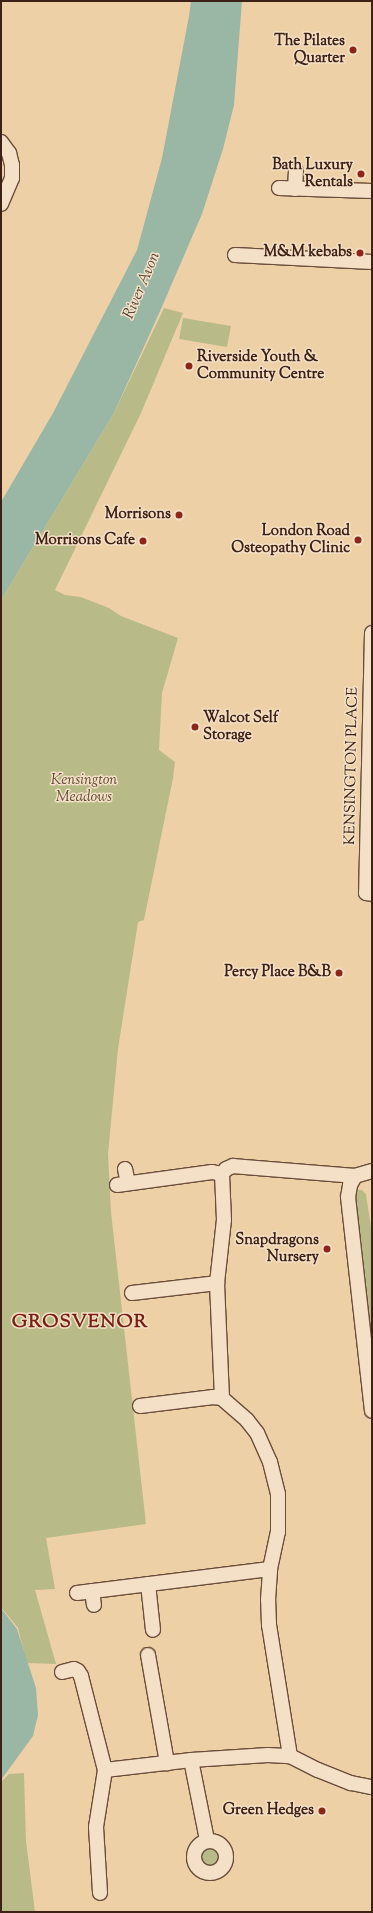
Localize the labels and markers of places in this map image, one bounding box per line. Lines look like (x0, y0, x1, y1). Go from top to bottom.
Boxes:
place label: The Pilates Quarter (274, 32, 345, 67)
marker: The Pilates Quarter (348, 45, 358, 55)
place label: Bath Luxury Rentals (272, 156, 353, 191)
marker: Bath Luxury Rentals (356, 169, 366, 179)
place label: M&M kebabs (263, 244, 352, 262)
marker: M&M kebabs (355, 248, 365, 258)
place label: Riverside Youth & Community Centre (197, 348, 324, 383)
marker: Riverside Youth & Community Centre (184, 361, 194, 371)
place label: Morrisons (105, 506, 171, 524)
marker: Morrisons (174, 510, 184, 520)
place label: London Road Osteopathy Clinic (231, 522, 350, 557)
place label: Morrisons Cafe (35, 532, 135, 550)
marker: London Road Osteopathy Clinic (353, 535, 363, 545)
marker: Morrisons Cafe (138, 536, 148, 546)
place label: Walcot Self Storage (203, 709, 278, 744)
marker: Walcot Self Storage (190, 722, 200, 732)
place label: Percy Place B&B (224, 964, 331, 982)
marker: Percy Place B&B (334, 968, 344, 978)
place label: Snapdragons Nursery (235, 1231, 319, 1266)
marker: Snapdragons Nursery (322, 1244, 332, 1254)
place label: Green Hedges (223, 1802, 314, 1820)
marker: Green Hedges (317, 1806, 327, 1816)

